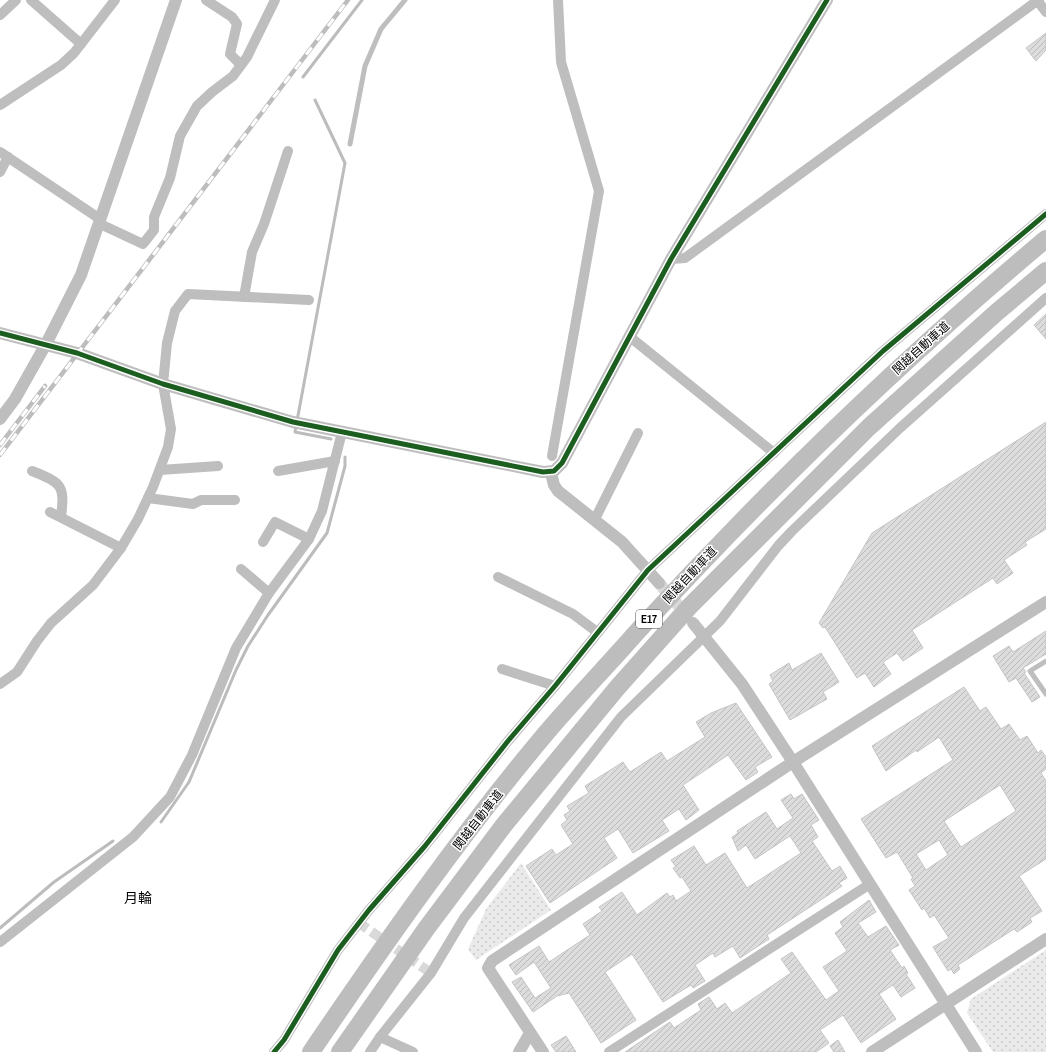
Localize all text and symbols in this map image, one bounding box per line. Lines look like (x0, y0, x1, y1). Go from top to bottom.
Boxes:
street label: 関越自動車道 (889, 318, 953, 378)
street label: 関越自動車道 (660, 543, 720, 607)
road number: E17 (636, 610, 662, 628)
street label: 関越自動車道 (450, 787, 506, 853)
district label: 月輪 (124, 889, 152, 907)

